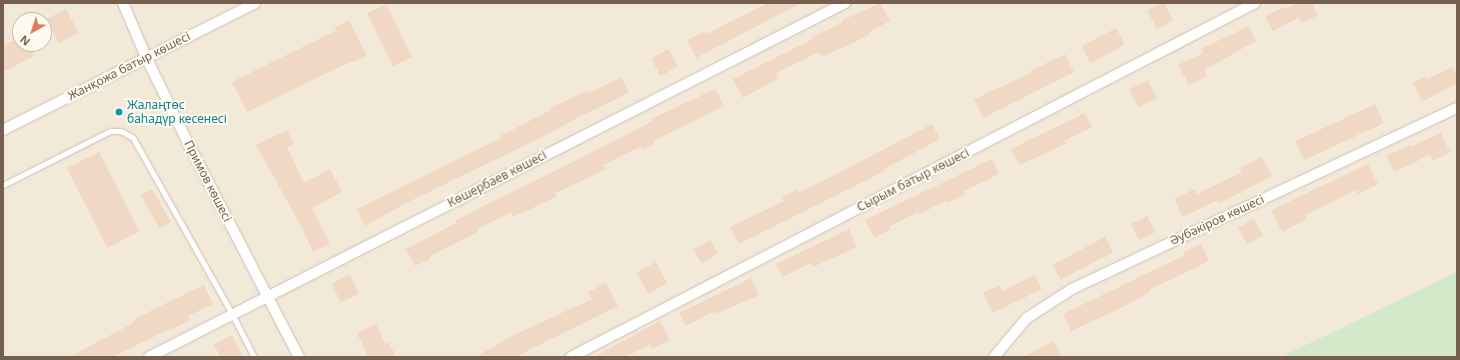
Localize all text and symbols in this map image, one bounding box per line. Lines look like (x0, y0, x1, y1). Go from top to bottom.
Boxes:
north arrow (12, 12, 52, 52)
street label: Жанқожа батыр көшесі (65, 29, 193, 103)
text: N (17, 32, 33, 50)
place label: Жалаңтөс баһадүр кесенесі (127, 98, 227, 126)
marker: Жалаңтөс баһадүр кесенесі (114, 107, 124, 117)
street label: Примов көшесі (181, 138, 235, 224)
street label: Сырым батыр көшесі (854, 145, 972, 215)
street label: Көшербаев көшесі (445, 148, 549, 210)
street label: Әубәкіров көшесі (1168, 192, 1266, 248)

